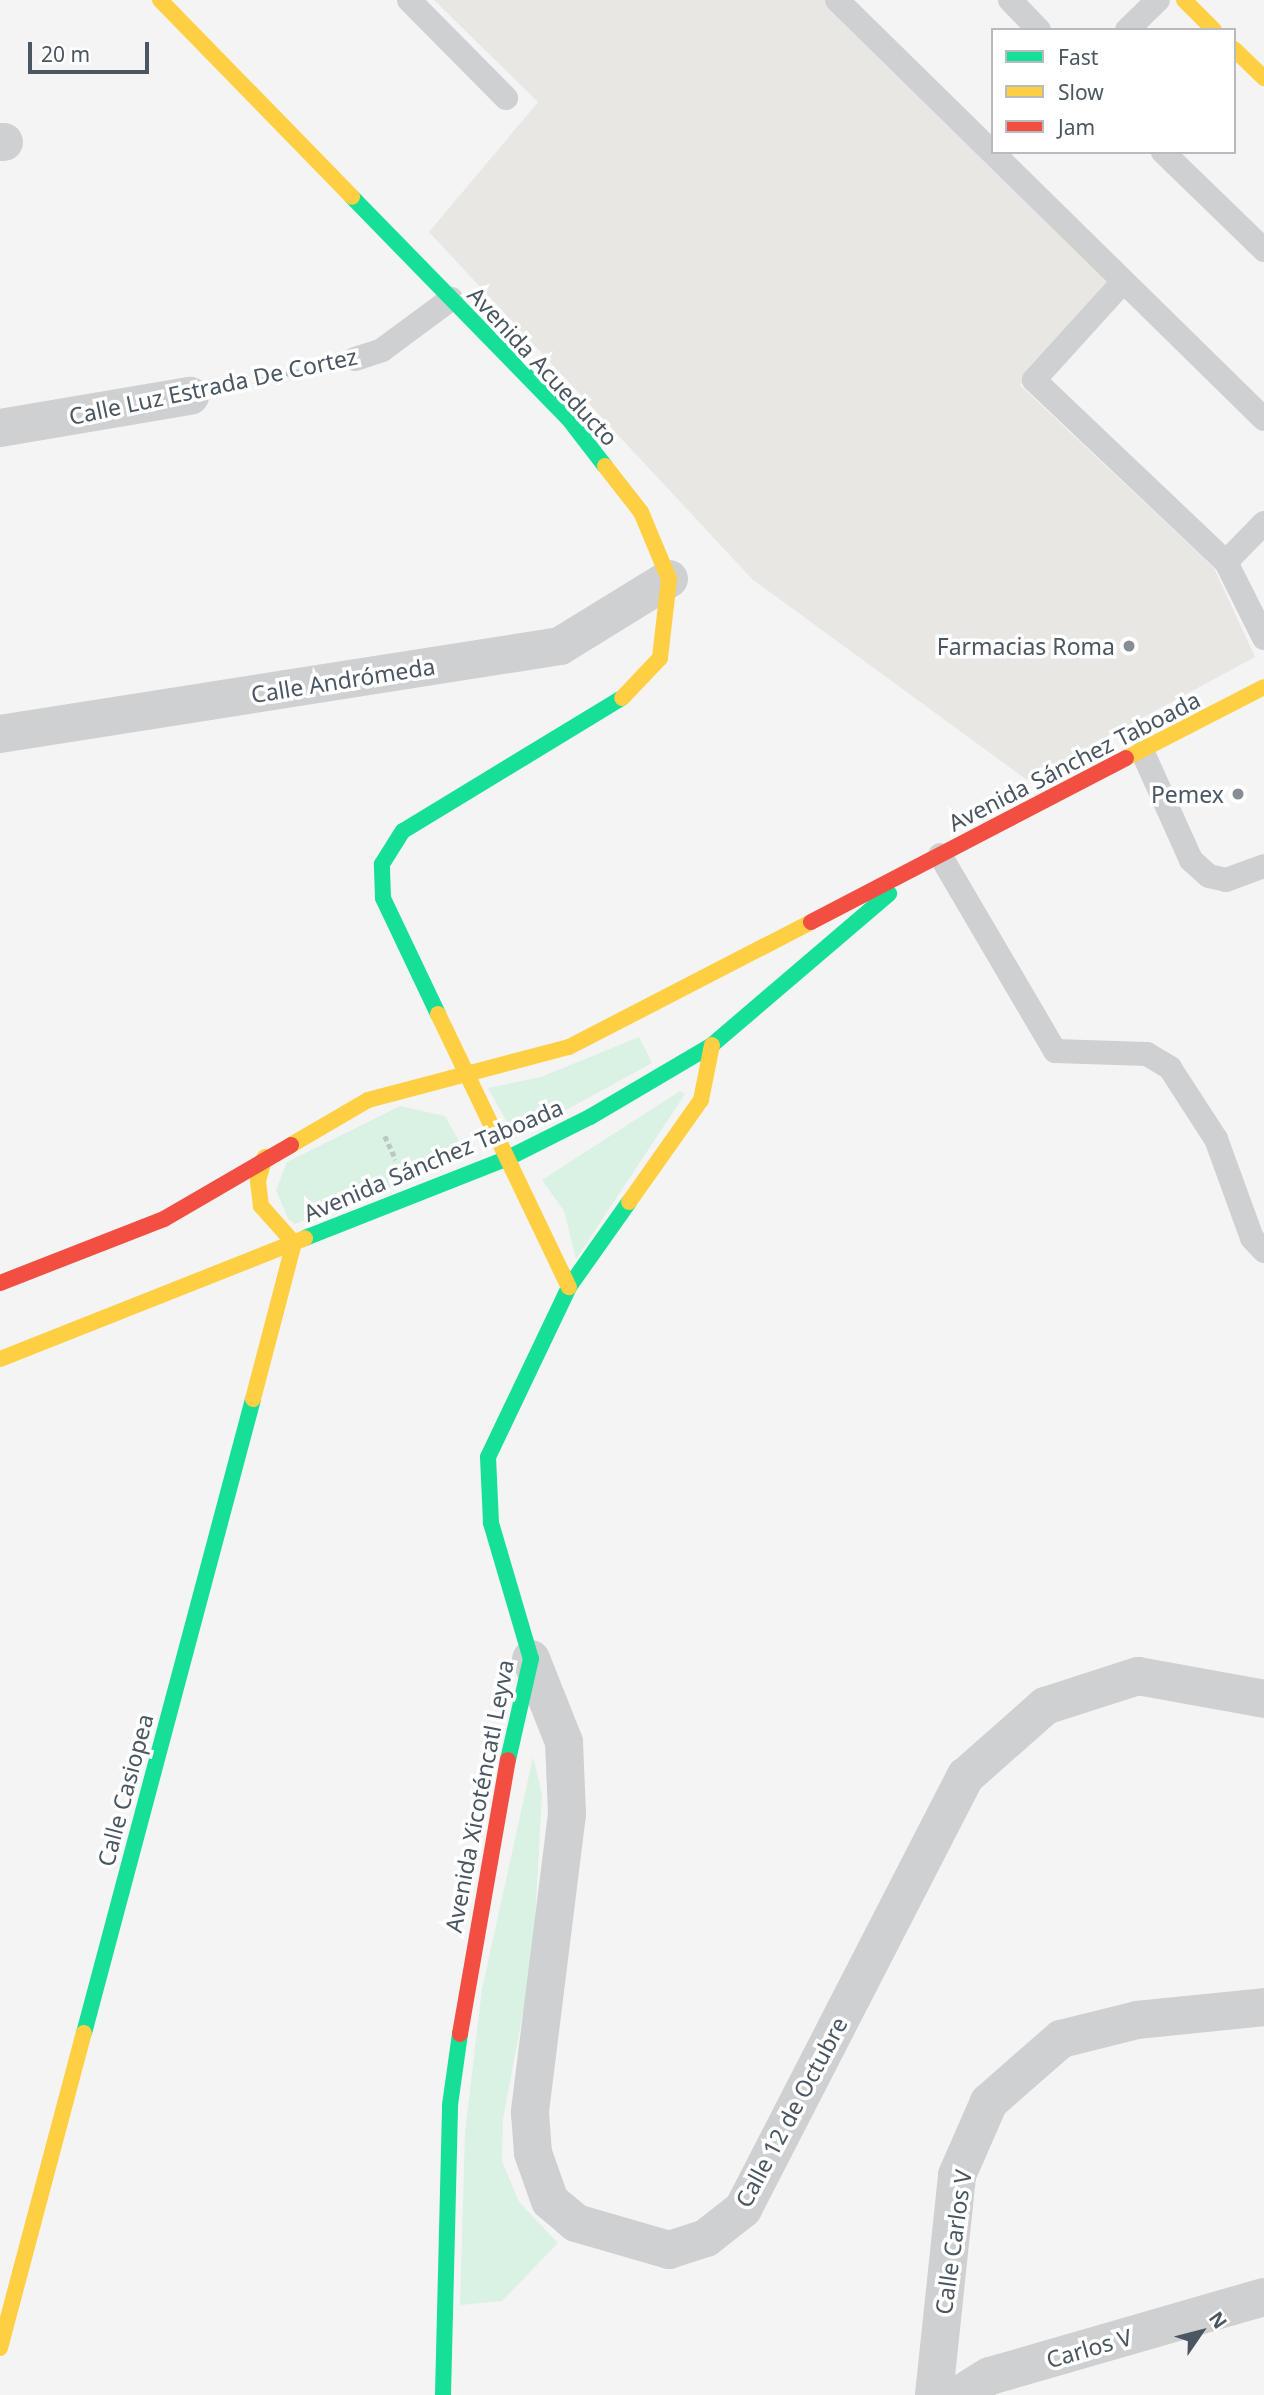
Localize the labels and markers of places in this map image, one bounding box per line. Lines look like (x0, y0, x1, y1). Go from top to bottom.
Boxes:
place label: Farmacias Roma (937, 632, 1115, 660)
marker: Farmacias Roma (1121, 638, 1137, 654)
place label: Pemex (1151, 780, 1224, 808)
marker: Pemex (1230, 786, 1246, 802)

